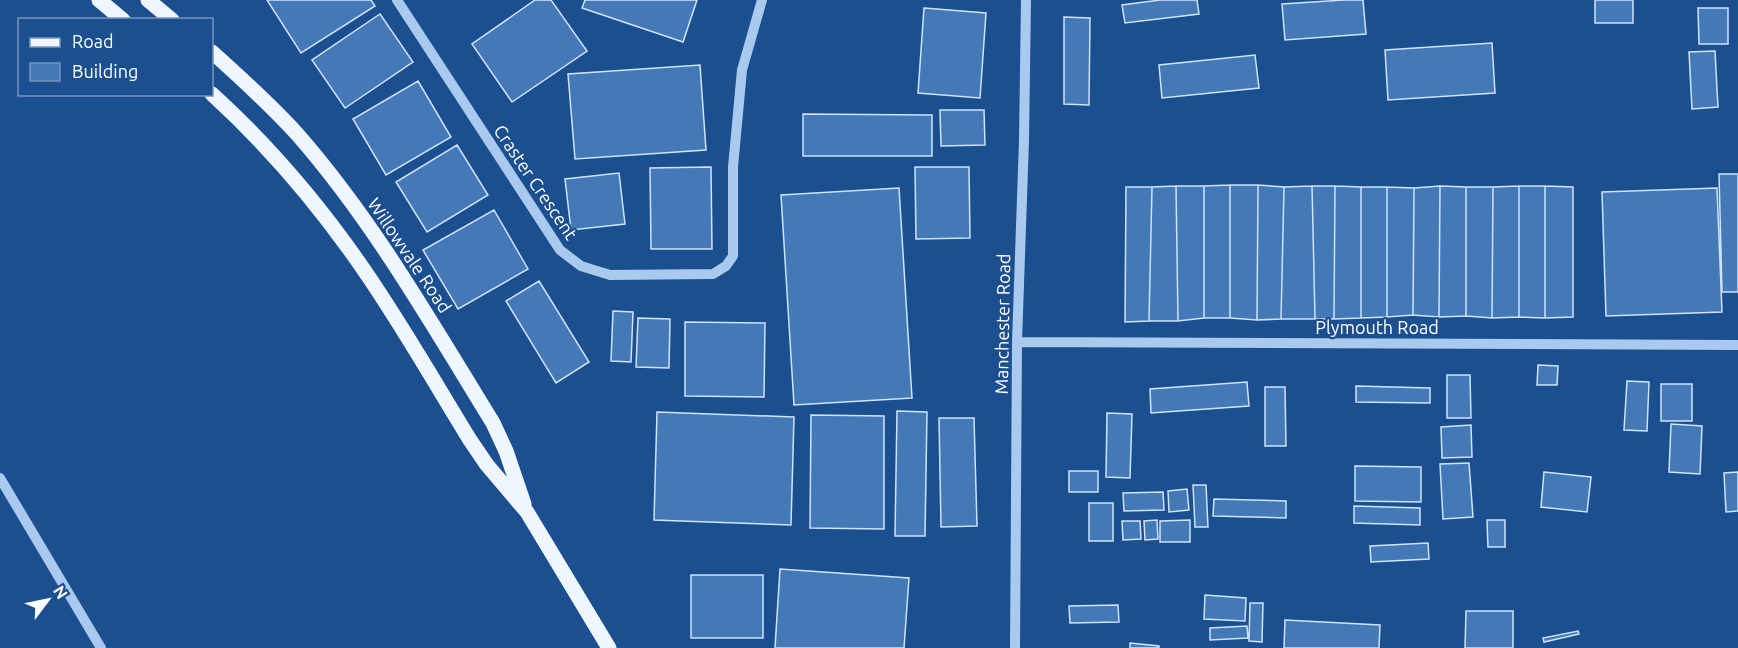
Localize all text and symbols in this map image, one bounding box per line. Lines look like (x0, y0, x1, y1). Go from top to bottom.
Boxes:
legend (18, 18, 213, 96)
text: Road (72, 31, 114, 51)
text: Building (72, 61, 138, 81)
street label: Craster Crescent (490, 121, 582, 243)
street label: Willowvale Road (364, 194, 456, 316)
street label: Manchester Road (991, 253, 1013, 395)
street label: Plymouth Road (1315, 317, 1439, 337)
north arrow (18, 570, 78, 630)
text: N (50, 582, 72, 602)

